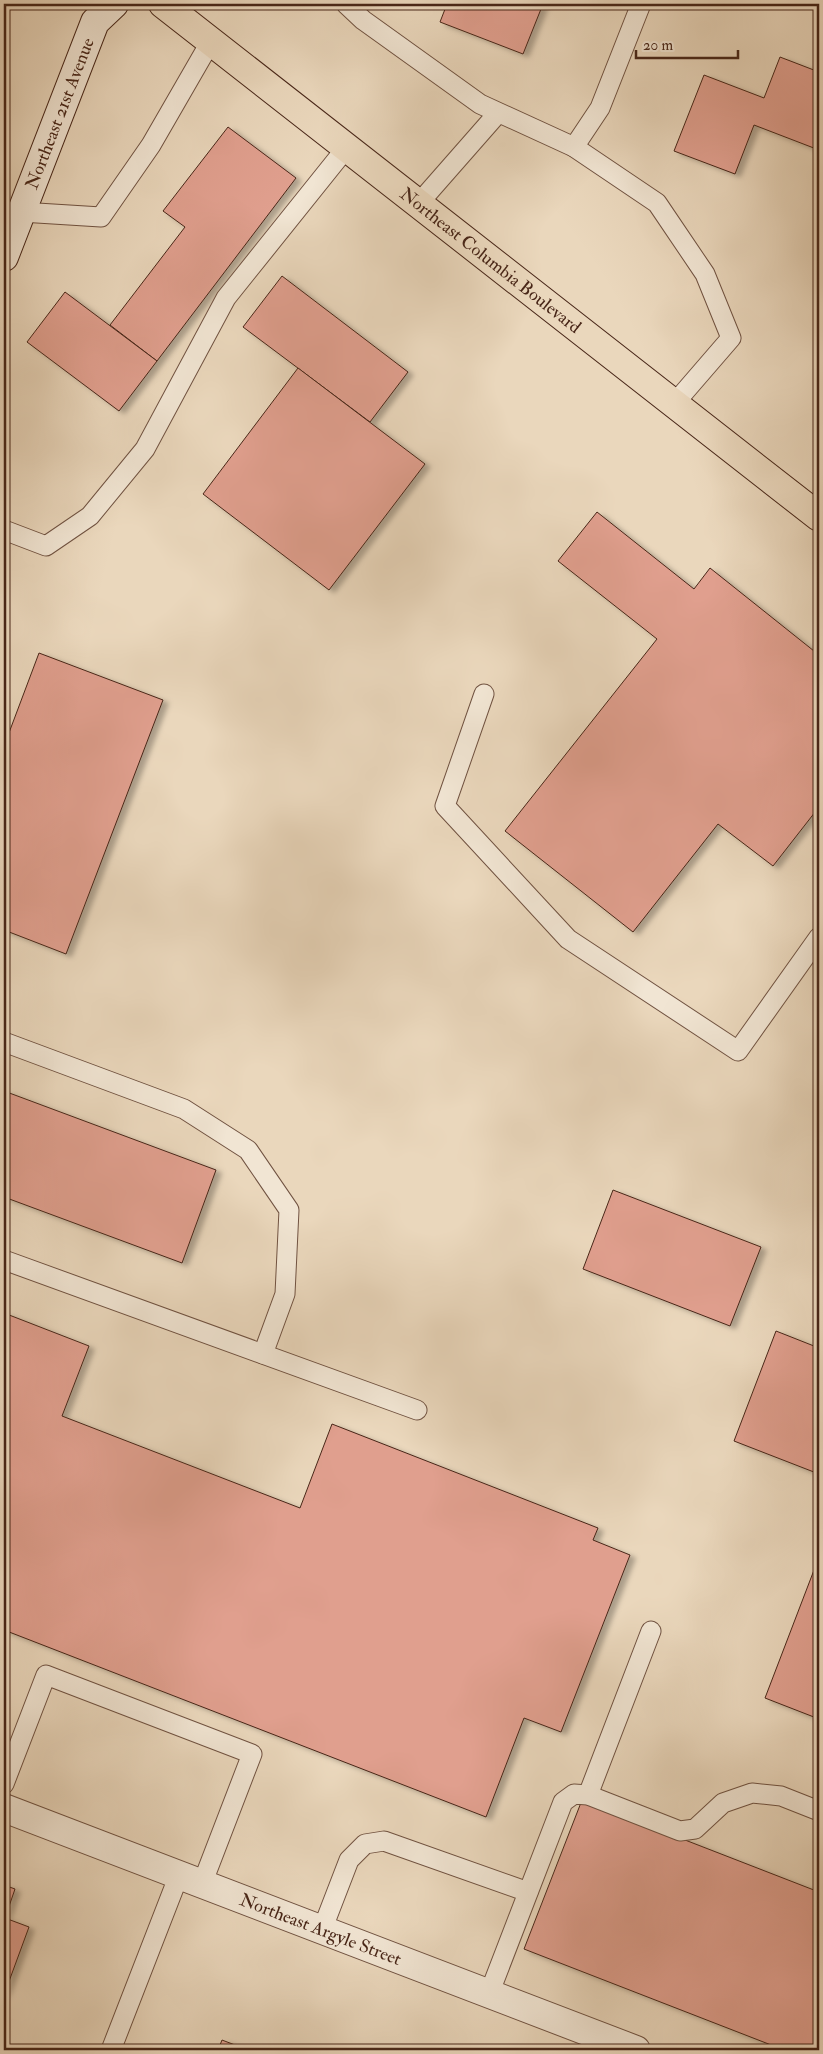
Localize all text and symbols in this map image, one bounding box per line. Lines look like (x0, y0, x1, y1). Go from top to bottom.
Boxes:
scale bar (636, 28, 738, 60)
street label: Northeast 21st Avenue (20, 34, 100, 192)
text: 20 m (643, 36, 673, 55)
street label: Northeast Columbia Boulevard (395, 182, 586, 338)
street label: Northeast Argyle Street (236, 1888, 405, 1971)

